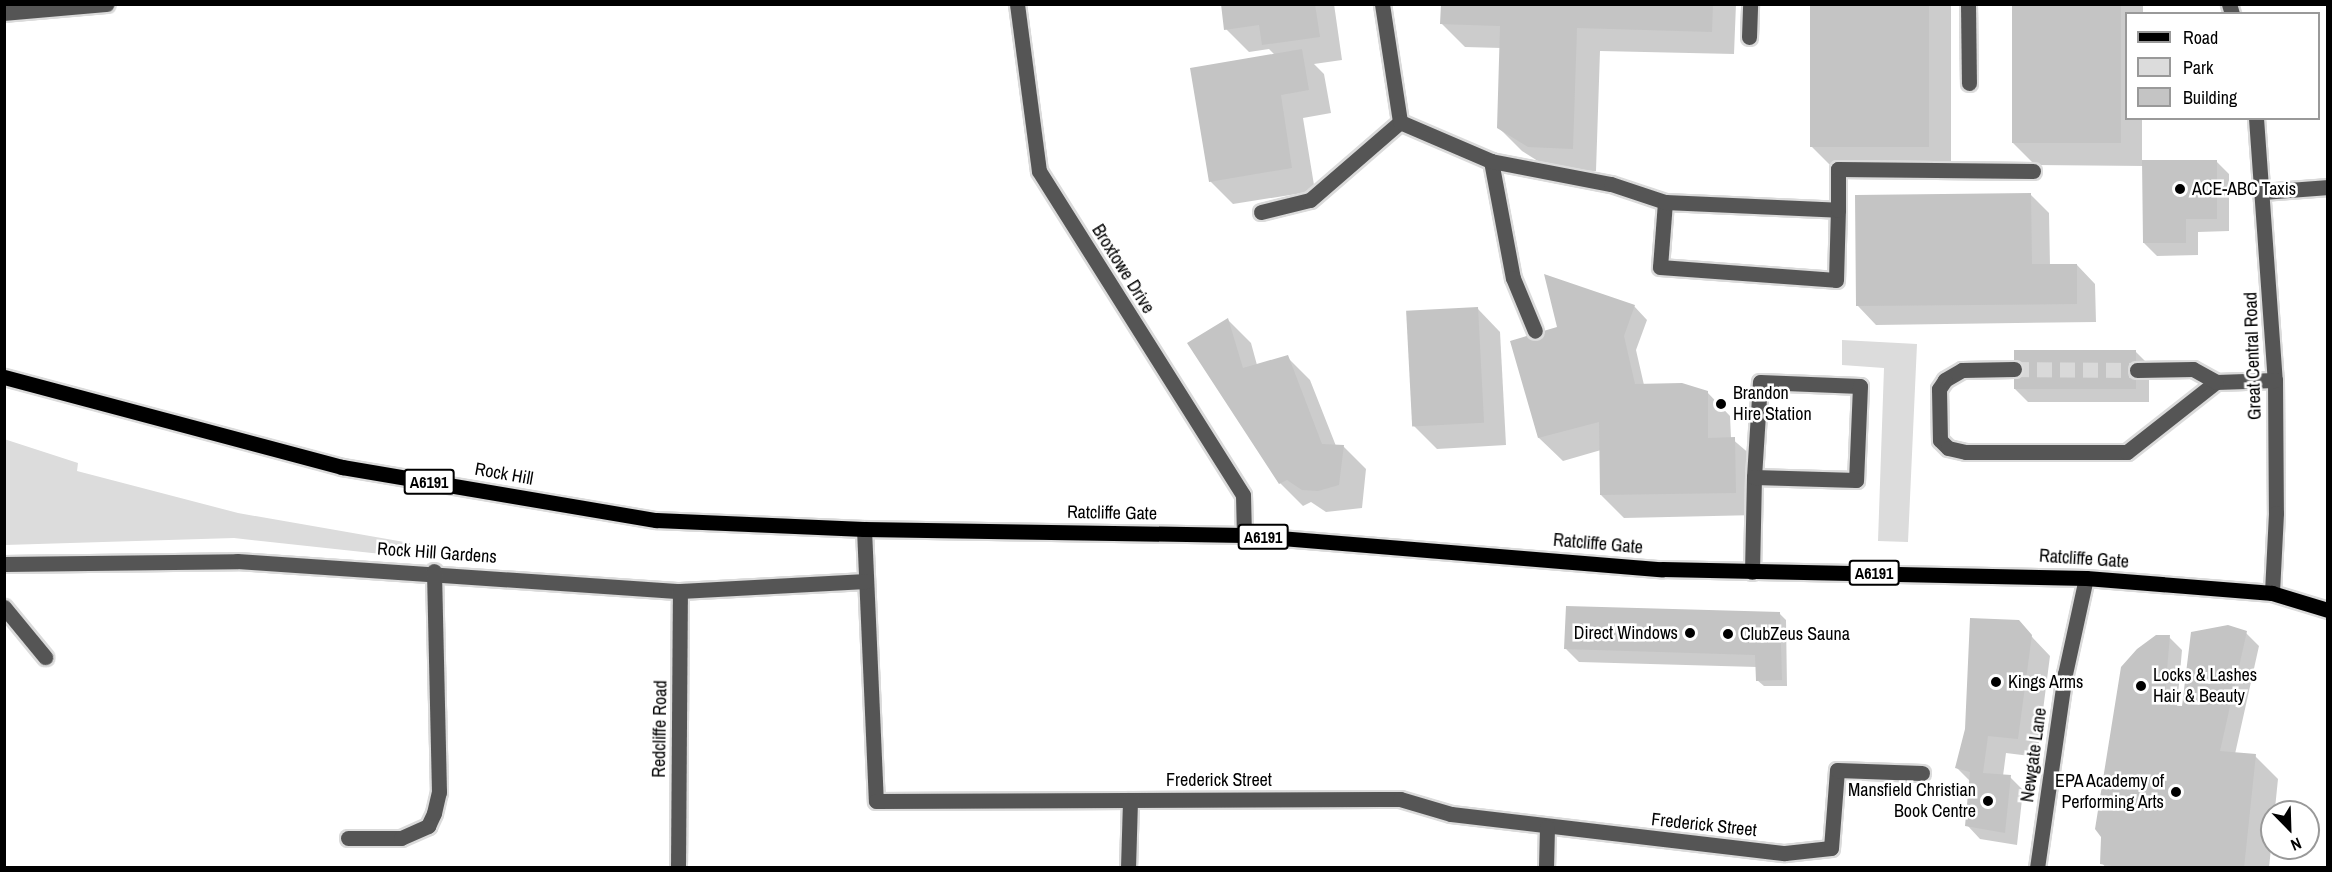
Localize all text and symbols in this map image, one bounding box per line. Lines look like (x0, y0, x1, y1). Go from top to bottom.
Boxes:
legend (2125, 12, 2320, 120)
text: Road (2183, 25, 2218, 50)
text: Park (2183, 55, 2213, 80)
text: Building (2183, 85, 2237, 110)
place label: ACE-ABC Taxis (2192, 178, 2296, 200)
marker: ACE-ABC Taxis (2173, 182, 2187, 196)
street label: Broxtowe Drive (1087, 220, 1159, 318)
street label: Great Central Road (2240, 292, 2266, 420)
place label: Brandon Hire Station (1733, 383, 1812, 426)
marker: Brandon Hire Station (1714, 397, 1728, 411)
street label: Rock Hill (473, 458, 535, 490)
road number: A6191 (404, 469, 454, 495)
street label: Ratcliffe Gate (1067, 501, 1157, 525)
road number: A6191 (1238, 524, 1288, 550)
street label: Ratcliffe Gate (1552, 529, 1644, 559)
street label: Rock Hill Gardens (377, 538, 497, 568)
street label: Ratcliffe Gate (2038, 545, 2130, 573)
road number: A6191 (1848, 560, 1900, 586)
place label: Direct Windows (1574, 622, 1678, 644)
place label: ClubZeus Sauna (1740, 623, 1850, 645)
marker: Direct Windows (1683, 626, 1697, 640)
marker: ClubZeus Sauna (1721, 627, 1735, 641)
place label: Locks & Lashes Hair & Beauty (2153, 665, 2257, 708)
place label: Kings Arms (2008, 671, 2084, 693)
marker: Kings Arms (1989, 675, 2003, 689)
marker: Locks & Lashes Hair & Beauty (2134, 679, 2148, 693)
street label: Redcliffe Road (648, 680, 672, 778)
street label: Newgate Lane (2017, 706, 2051, 804)
street label: Frederick Street (1166, 769, 1272, 791)
place label: EPA Academy of Performing Arts (2053, 771, 2164, 814)
place label: Mansfield Christian Book Centre (1848, 780, 1976, 822)
marker: EPA Academy of Performing Arts (2169, 785, 2183, 799)
marker: Mansfield Christian Book Centre (1981, 794, 1995, 808)
north arrow (2260, 800, 2320, 860)
street label: Frederick Street (1650, 809, 1758, 841)
text: N (2288, 833, 2305, 857)

